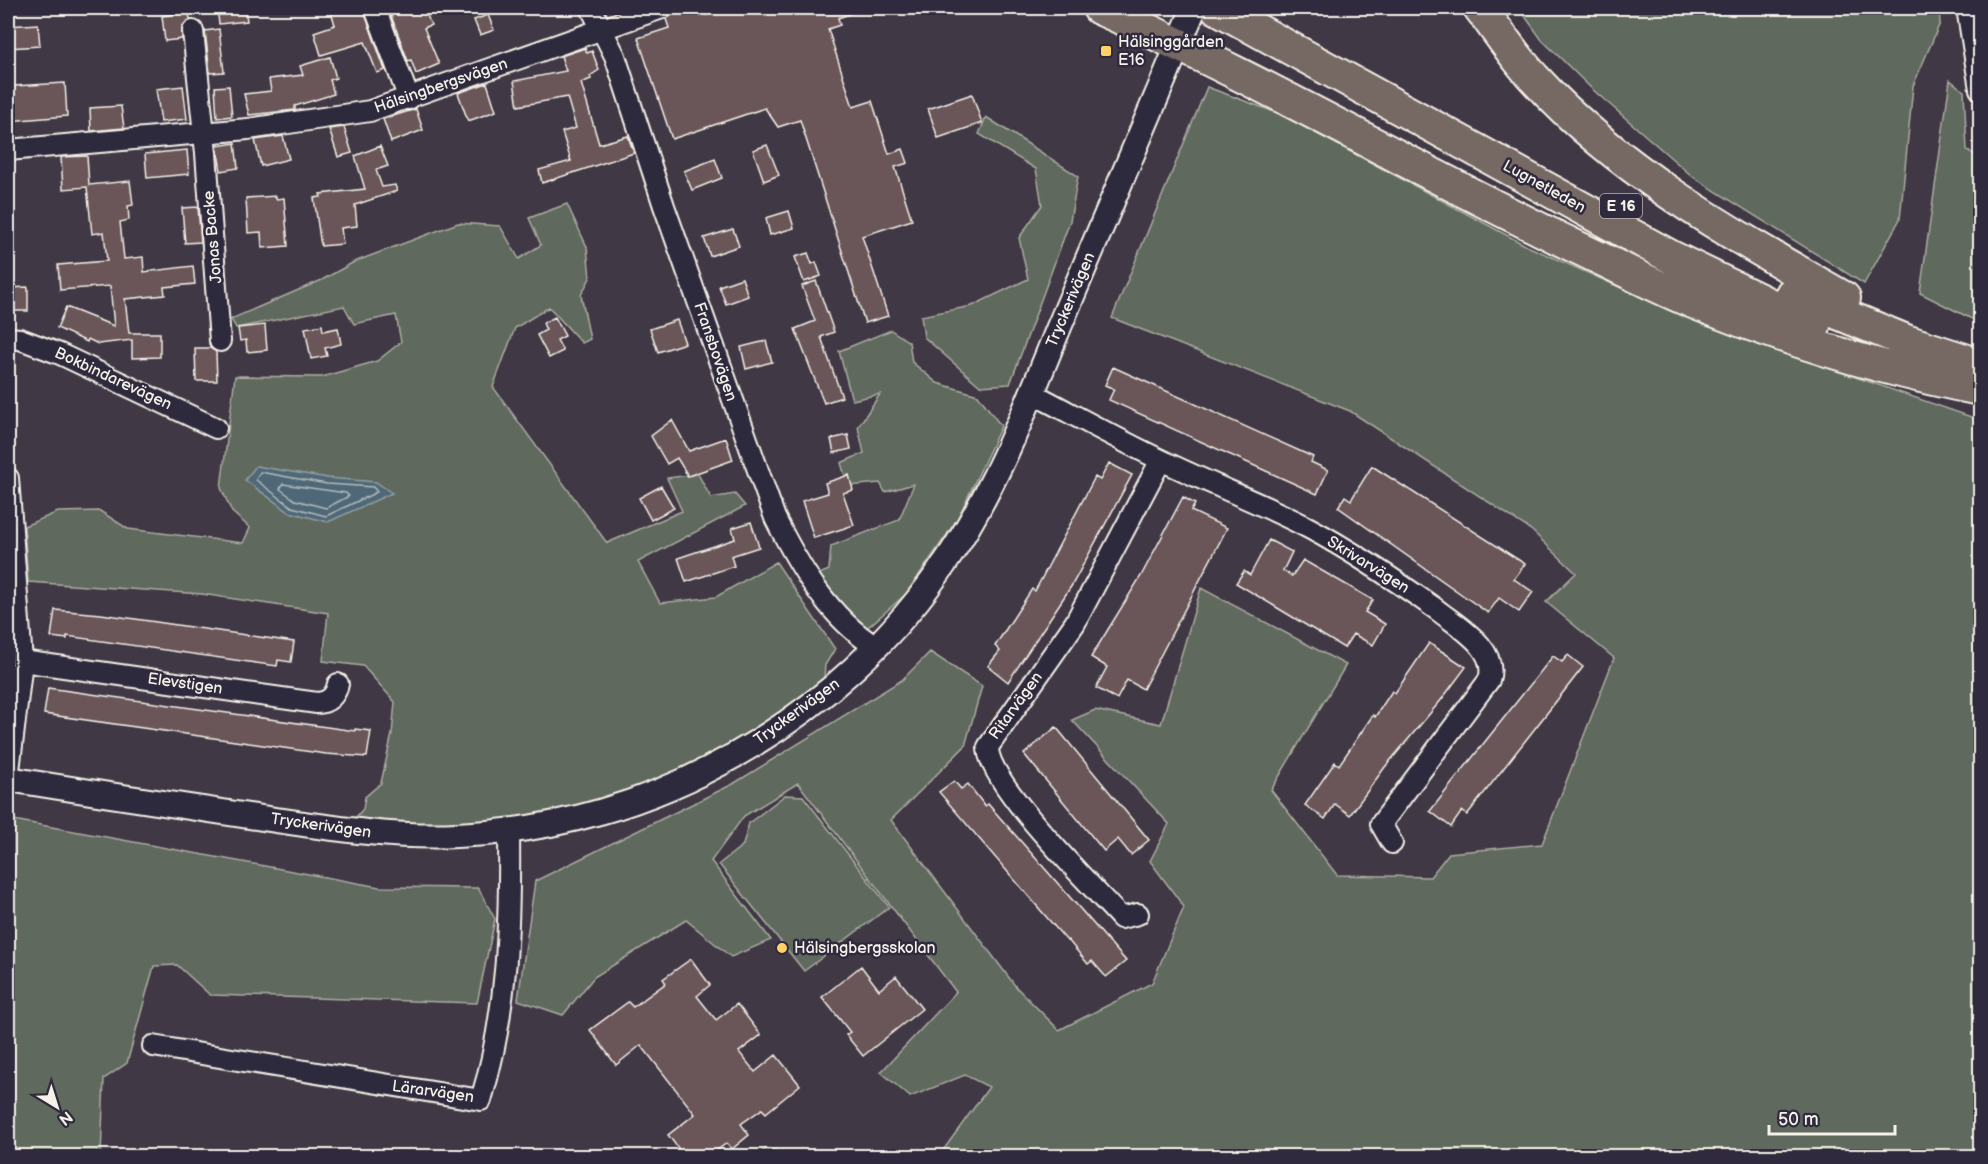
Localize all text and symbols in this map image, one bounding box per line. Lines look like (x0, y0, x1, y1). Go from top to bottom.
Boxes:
place label: Hälsinggården E16 (1118, 33, 1224, 70)
marker: Hälsinggården E16 (1099, 44, 1113, 58)
street label: Hälsingbergsvägen (372, 54, 510, 118)
street label: Lugnetleden (1499, 157, 1589, 217)
street label: Jonas Backe (199, 189, 227, 284)
road number: E 16 (1600, 194, 1642, 218)
street label: Tryckerivägen (1043, 250, 1099, 350)
street label: Fransbovägen (689, 300, 741, 404)
street label: Bokbindarevägen (51, 344, 175, 414)
street label: Skrivarvägen (1323, 532, 1413, 598)
street label: Elevstigen (146, 669, 224, 699)
street label: Ritarvägen (985, 669, 1047, 743)
street label: Tryckerivägen (751, 675, 843, 749)
street label: Tryckerivägen (270, 810, 372, 842)
place label: Hälsingbergsskolan (794, 939, 935, 958)
marker: Hälsingbergsskolan (775, 941, 789, 955)
north arrow (27, 1077, 87, 1137)
street label: Lärarvägen (391, 1077, 475, 1107)
scale bar (1769, 1098, 1895, 1136)
text: N (55, 1106, 76, 1129)
text: 50 m (1778, 1109, 1819, 1130)

